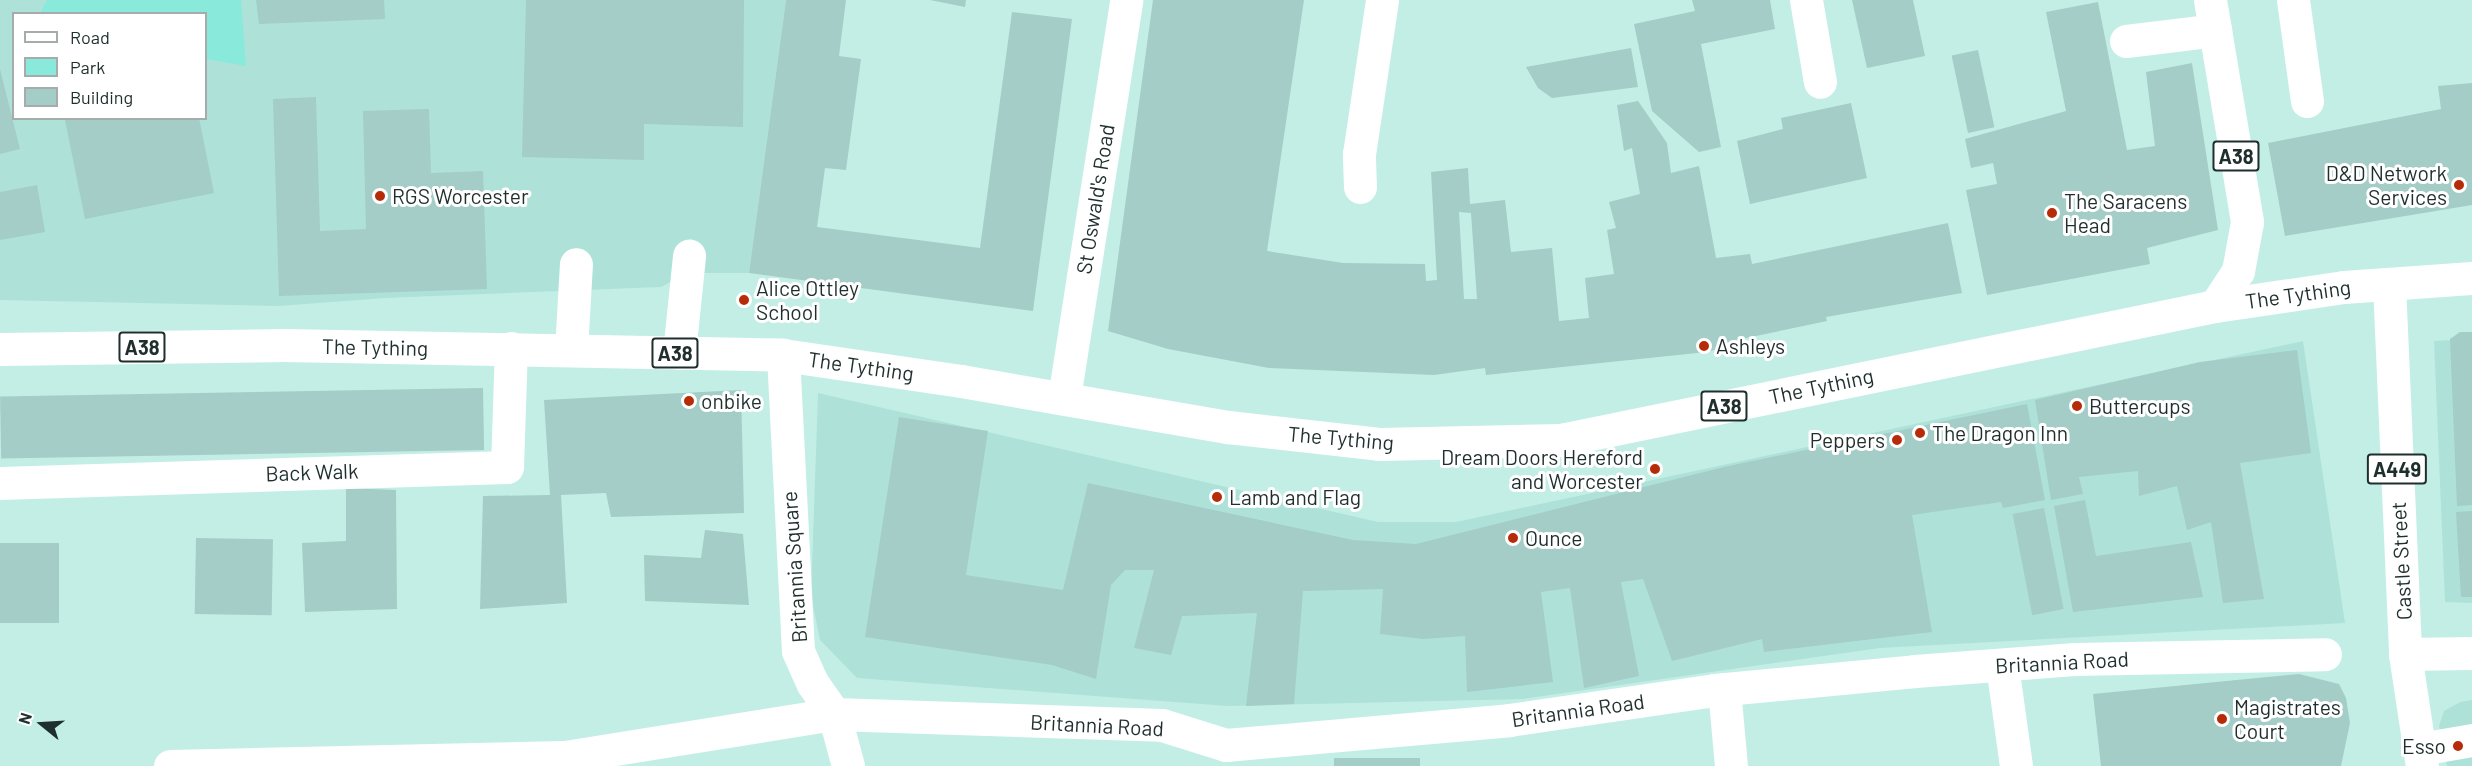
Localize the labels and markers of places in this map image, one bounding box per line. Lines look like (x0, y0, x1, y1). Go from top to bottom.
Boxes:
place label: D&D Network Services (2326, 160, 2447, 210)
marker: D&D Network Services (2452, 178, 2466, 192)
place label: RGS Worcester (392, 183, 529, 209)
place label: The Saracens Head (2064, 188, 2187, 238)
marker: RGS Worcester (373, 189, 387, 203)
marker: The Saracens Head (2045, 206, 2059, 220)
place label: Alice Ottley School (756, 275, 859, 325)
marker: Alice Ottley School (737, 293, 751, 307)
place label: Ashleys (1716, 333, 1785, 359)
marker: Ashleys (1697, 339, 1711, 353)
place label: onbike (701, 388, 762, 414)
place label: Buttercups (2089, 393, 2191, 419)
marker: onbike (682, 394, 696, 408)
marker: Buttercups (2070, 399, 2084, 413)
place label: The Dragon Inn (1932, 420, 2068, 446)
marker: The Dragon Inn (1913, 426, 1927, 440)
place label: Peppers (1810, 427, 1885, 453)
marker: Peppers (1890, 433, 1904, 447)
place label: Dream Doors Hereford and Worcester (1441, 444, 1643, 494)
marker: Dream Doors Hereford and Worcester (1648, 462, 1662, 476)
place label: Lamb and Flag (1229, 484, 1361, 510)
marker: Lamb and Flag (1210, 490, 1224, 504)
place label: Ounce (1525, 525, 1583, 551)
marker: Ounce (1506, 531, 1520, 545)
place label: Magistrates Court (2234, 694, 2341, 744)
marker: Magistrates Court (2215, 712, 2229, 726)
place label: Esso (2402, 733, 2446, 759)
marker: Esso (2451, 739, 2465, 753)

